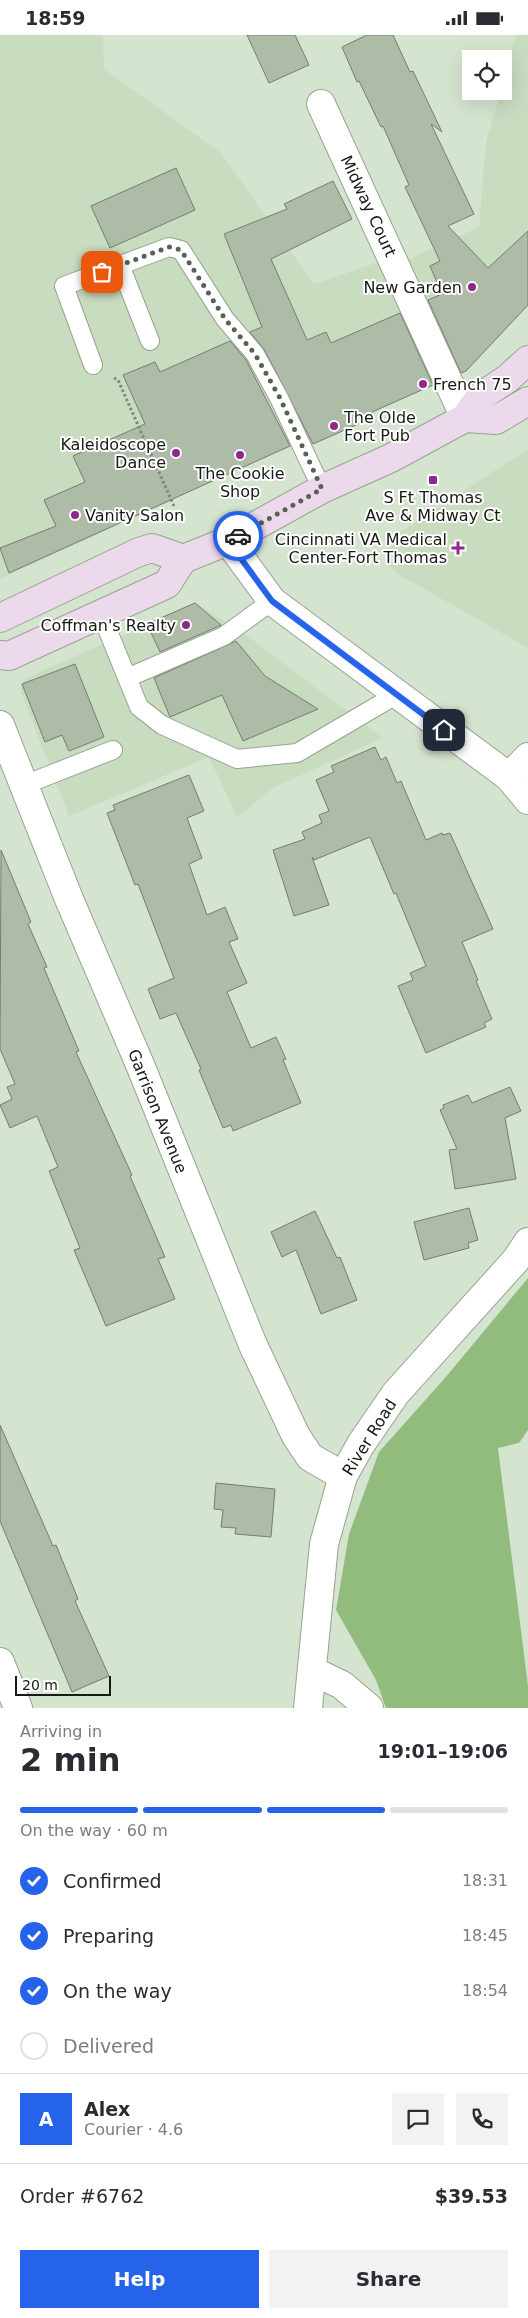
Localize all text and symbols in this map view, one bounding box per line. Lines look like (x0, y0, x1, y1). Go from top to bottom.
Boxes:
text: 18:59 (25, 7, 85, 29)
map controls (462, 50, 512, 100)
button: locate (462, 50, 512, 100)
street label: Midway Court (337, 152, 400, 260)
pin (81, 251, 123, 293)
icon: bag (88, 258, 116, 286)
place label: New Garden (363, 278, 462, 297)
marker: New Garden (466, 281, 478, 293)
place label: French 75 (433, 375, 512, 394)
marker: French 75 (417, 378, 429, 390)
place label: The Olde Fort Pub (343, 408, 416, 445)
marker: The Olde Fort Pub (328, 420, 340, 432)
place label: Kaleidoscope Dance (60, 435, 166, 472)
marker: Kaleidoscope Dance (170, 447, 182, 459)
marker: The Cookie Shop (234, 449, 246, 461)
place label: The Cookie Shop (194, 464, 285, 501)
marker: S Ft Thomas Ave & Midway Ct (427, 474, 439, 486)
place label: S Ft Thomas Ave & Midway Ct (365, 488, 501, 525)
place label: Vanity Salon (85, 506, 184, 525)
marker: Vanity Salon (69, 509, 81, 521)
courier (213, 511, 263, 561)
icon: car (224, 522, 252, 550)
place label: Cincinnati VA Medical Center-Fort Thomas (275, 530, 447, 567)
marker: Cincinnati VA Medical Center-Fort Thomas (451, 541, 465, 555)
place label: Coffman's Realty (40, 616, 176, 635)
marker: Coffman's Realty (180, 619, 192, 631)
pin (423, 709, 465, 751)
icon: home (430, 716, 458, 744)
street label: Garrison Avenue (124, 1046, 191, 1176)
street label: River Road (338, 1395, 400, 1479)
scale bar (15, 1673, 111, 1696)
text: 20 m (22, 1677, 58, 1693)
text: Arriving in (20, 1722, 102, 1741)
text: 19:01–19:06 (378, 1740, 508, 1762)
text: 2 min (20, 1741, 121, 1779)
text: On the way · 60 m (20, 1821, 168, 1840)
icon: check (20, 1867, 48, 1895)
text: Confirmed (63, 1870, 162, 1892)
text: 18:31 (462, 1871, 508, 1890)
icon: check (20, 1922, 48, 1950)
text: Preparing (63, 1925, 154, 1947)
text: 18:45 (462, 1926, 508, 1945)
icon: check (20, 1977, 48, 2005)
text: On the way (63, 1980, 172, 2002)
text: 18:54 (462, 1981, 508, 2000)
text: Delivered (63, 2035, 154, 2057)
button: chat (392, 2093, 444, 2145)
button: phone (456, 2093, 508, 2145)
text: Alex (84, 2098, 130, 2120)
text: A (39, 2108, 53, 2130)
text: Courier · 4.6 (84, 2120, 183, 2139)
text: Order #6762 (20, 2185, 144, 2207)
text: $39.53 (435, 2185, 508, 2207)
button: Help (20, 2250, 259, 2308)
button: Share (269, 2250, 508, 2308)

